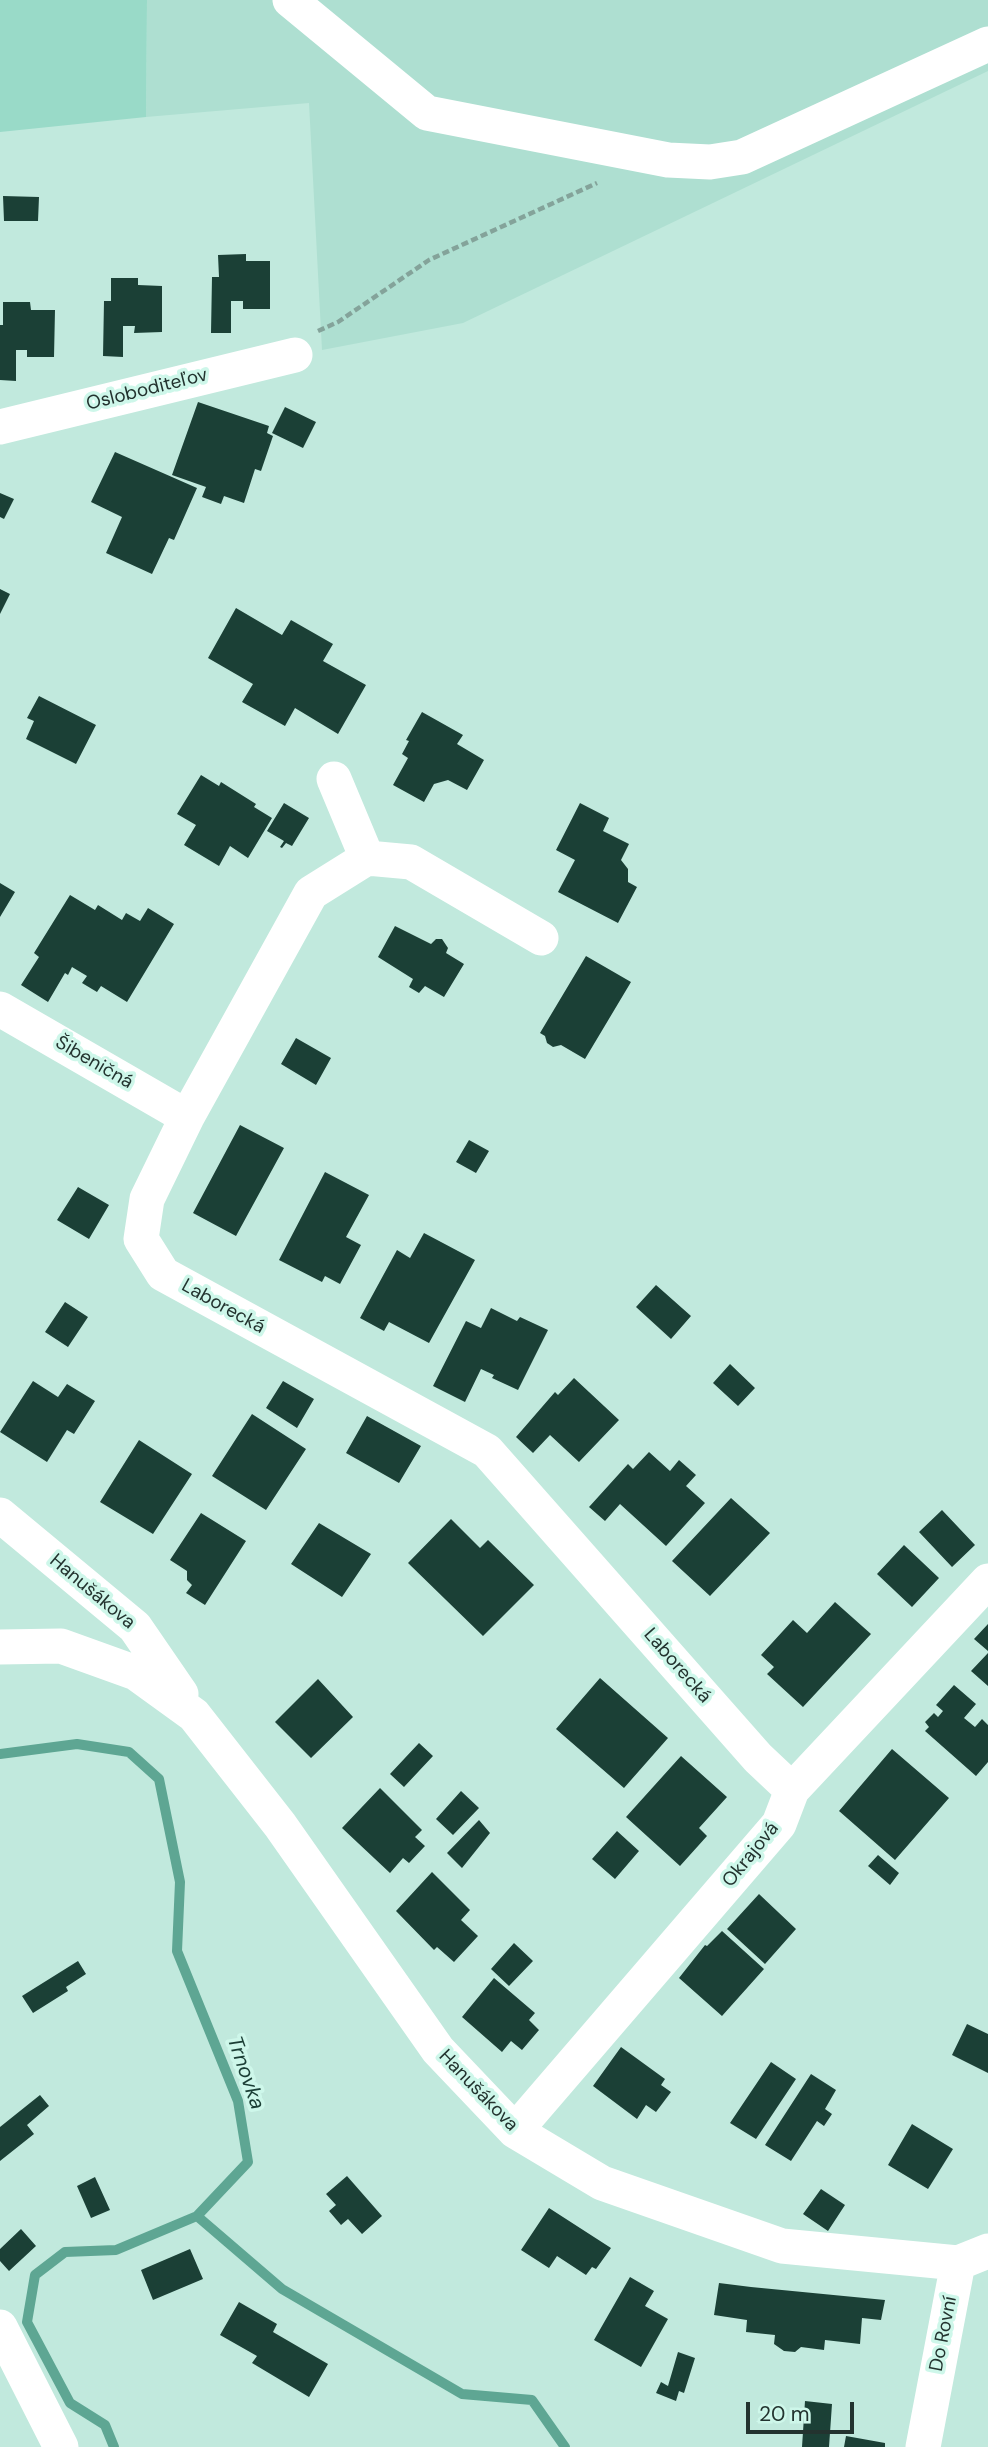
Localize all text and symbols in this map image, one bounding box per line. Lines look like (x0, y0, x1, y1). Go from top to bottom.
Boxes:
street label: Osloboditeľov (84, 364, 210, 416)
street label: Šibeničná (51, 1032, 137, 1094)
street label: Laborecká (177, 1275, 269, 1339)
street label: Hanušákova (45, 1550, 139, 1634)
street label: Laborecká (638, 1624, 716, 1708)
street label: Okrajová (718, 1818, 784, 1892)
water label: Trnovka (221, 2033, 269, 2113)
street label: Hanušákova (434, 2045, 522, 2137)
street label: Do Rovní (926, 2294, 962, 2374)
scale bar (750, 2388, 858, 2432)
text: 20 m (759, 2400, 810, 2428)

